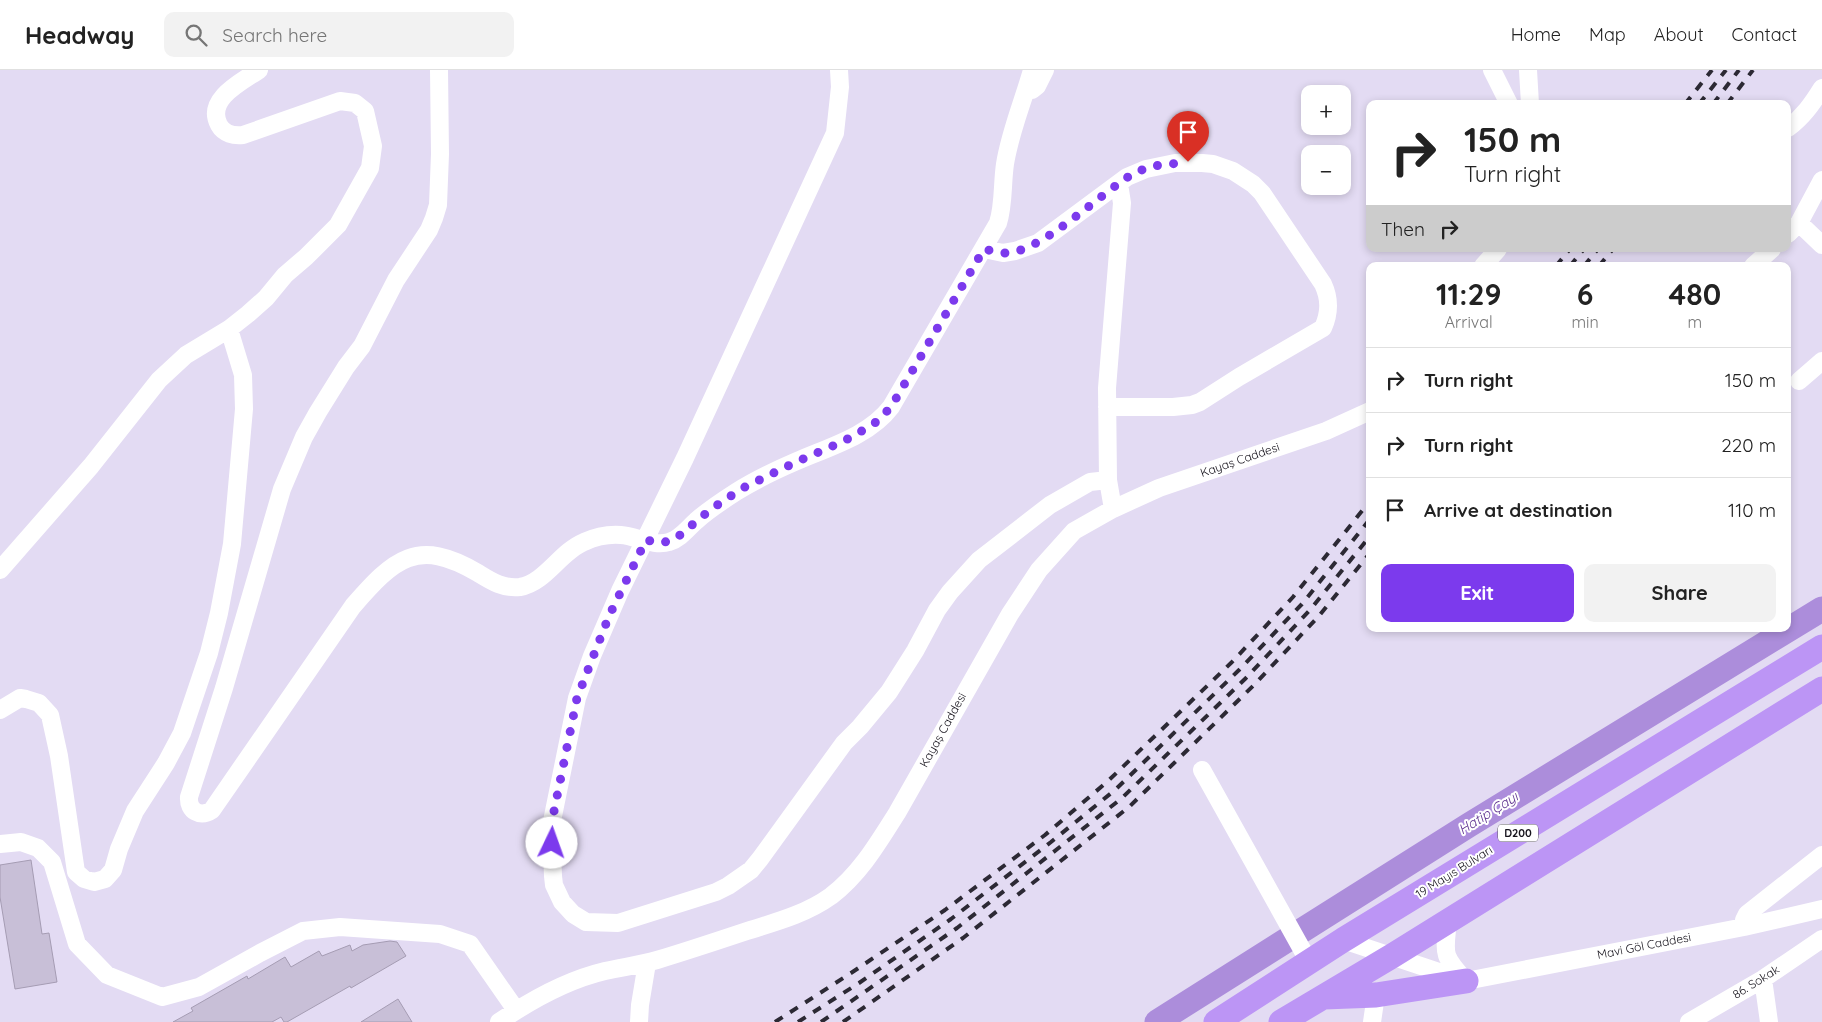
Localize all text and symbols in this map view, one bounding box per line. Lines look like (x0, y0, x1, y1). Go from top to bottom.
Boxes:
search box (164, 12, 514, 57)
text: Headway (25, 20, 134, 50)
icon: search (182, 21, 210, 49)
text: Search here (222, 23, 327, 47)
text: Home (1511, 23, 1561, 46)
text: Map (1589, 23, 1626, 46)
text: About (1654, 23, 1704, 46)
text: Contact (1732, 23, 1797, 46)
map controls (1301, 85, 1351, 195)
button: + (1301, 85, 1351, 135)
pin (1167, 111, 1209, 162)
text: 150 m (1464, 117, 1561, 161)
icon: arrive (1174, 118, 1202, 146)
icon: right (1381, 120, 1446, 185)
button: − (1301, 145, 1351, 195)
text: Turn right (1464, 160, 1561, 188)
icon: right (1435, 215, 1463, 243)
text: Then (1381, 217, 1425, 241)
text: 11:29 (1436, 275, 1502, 313)
text: 6 (1577, 275, 1593, 313)
text: 480 (1669, 275, 1721, 313)
text: Arrival (1445, 312, 1493, 332)
text: min (1571, 312, 1599, 332)
text: m (1688, 312, 1702, 332)
icon: right (1381, 366, 1409, 394)
text: Turn right (1424, 368, 1513, 392)
text: 150 m (1725, 368, 1776, 392)
icon: right (1381, 431, 1409, 459)
text: Turn right (1424, 433, 1513, 457)
text: 220 m (1721, 433, 1776, 457)
street label: Kayaş Caddesi (1198, 439, 1282, 480)
icon: arrive (1381, 496, 1409, 524)
text: Arrive at destination (1424, 498, 1613, 522)
text: 110 m (1728, 498, 1776, 522)
button: Exit (1381, 564, 1574, 622)
button: Share (1584, 564, 1776, 622)
street label: Kayaş Caddesi (916, 690, 969, 770)
water label: Hatip Çayı (1455, 787, 1522, 838)
position arrow (525, 816, 577, 868)
road number: D200 (1498, 824, 1538, 841)
street label: 19 Mayıs Bulvarı (1413, 842, 1495, 901)
street label: Mavi Göl Caddesi (1596, 929, 1692, 962)
street label: 86. Sokak (1730, 961, 1782, 1002)

